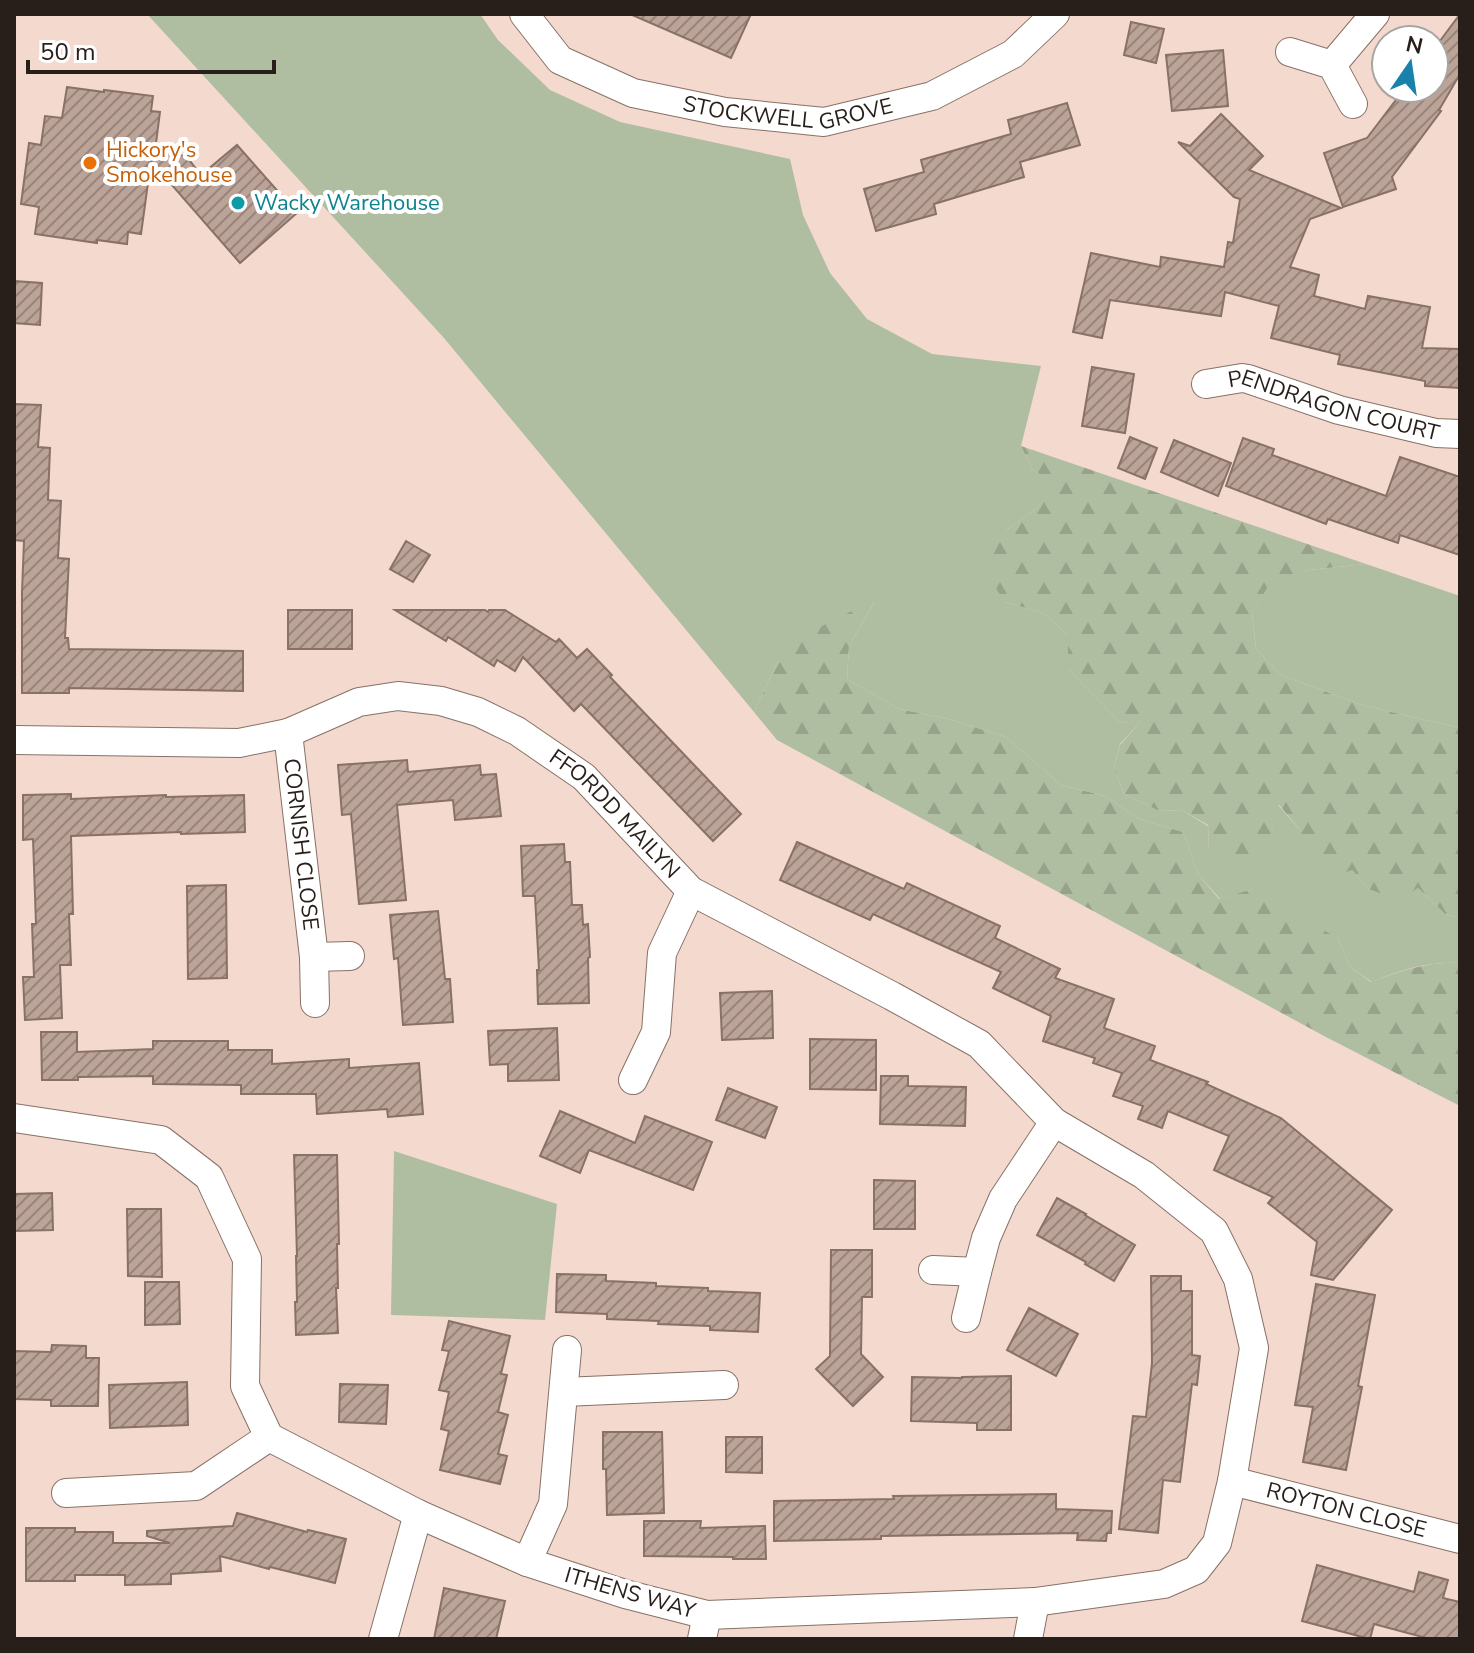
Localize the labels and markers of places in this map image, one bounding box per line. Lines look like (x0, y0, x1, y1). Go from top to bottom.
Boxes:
place label: Hickory's Smokehouse (106, 135, 232, 190)
marker: Hickory's Smokehouse (81, 154, 99, 172)
place label: Wacky Warehouse (254, 188, 440, 218)
marker: Wacky Warehouse (229, 194, 247, 212)

